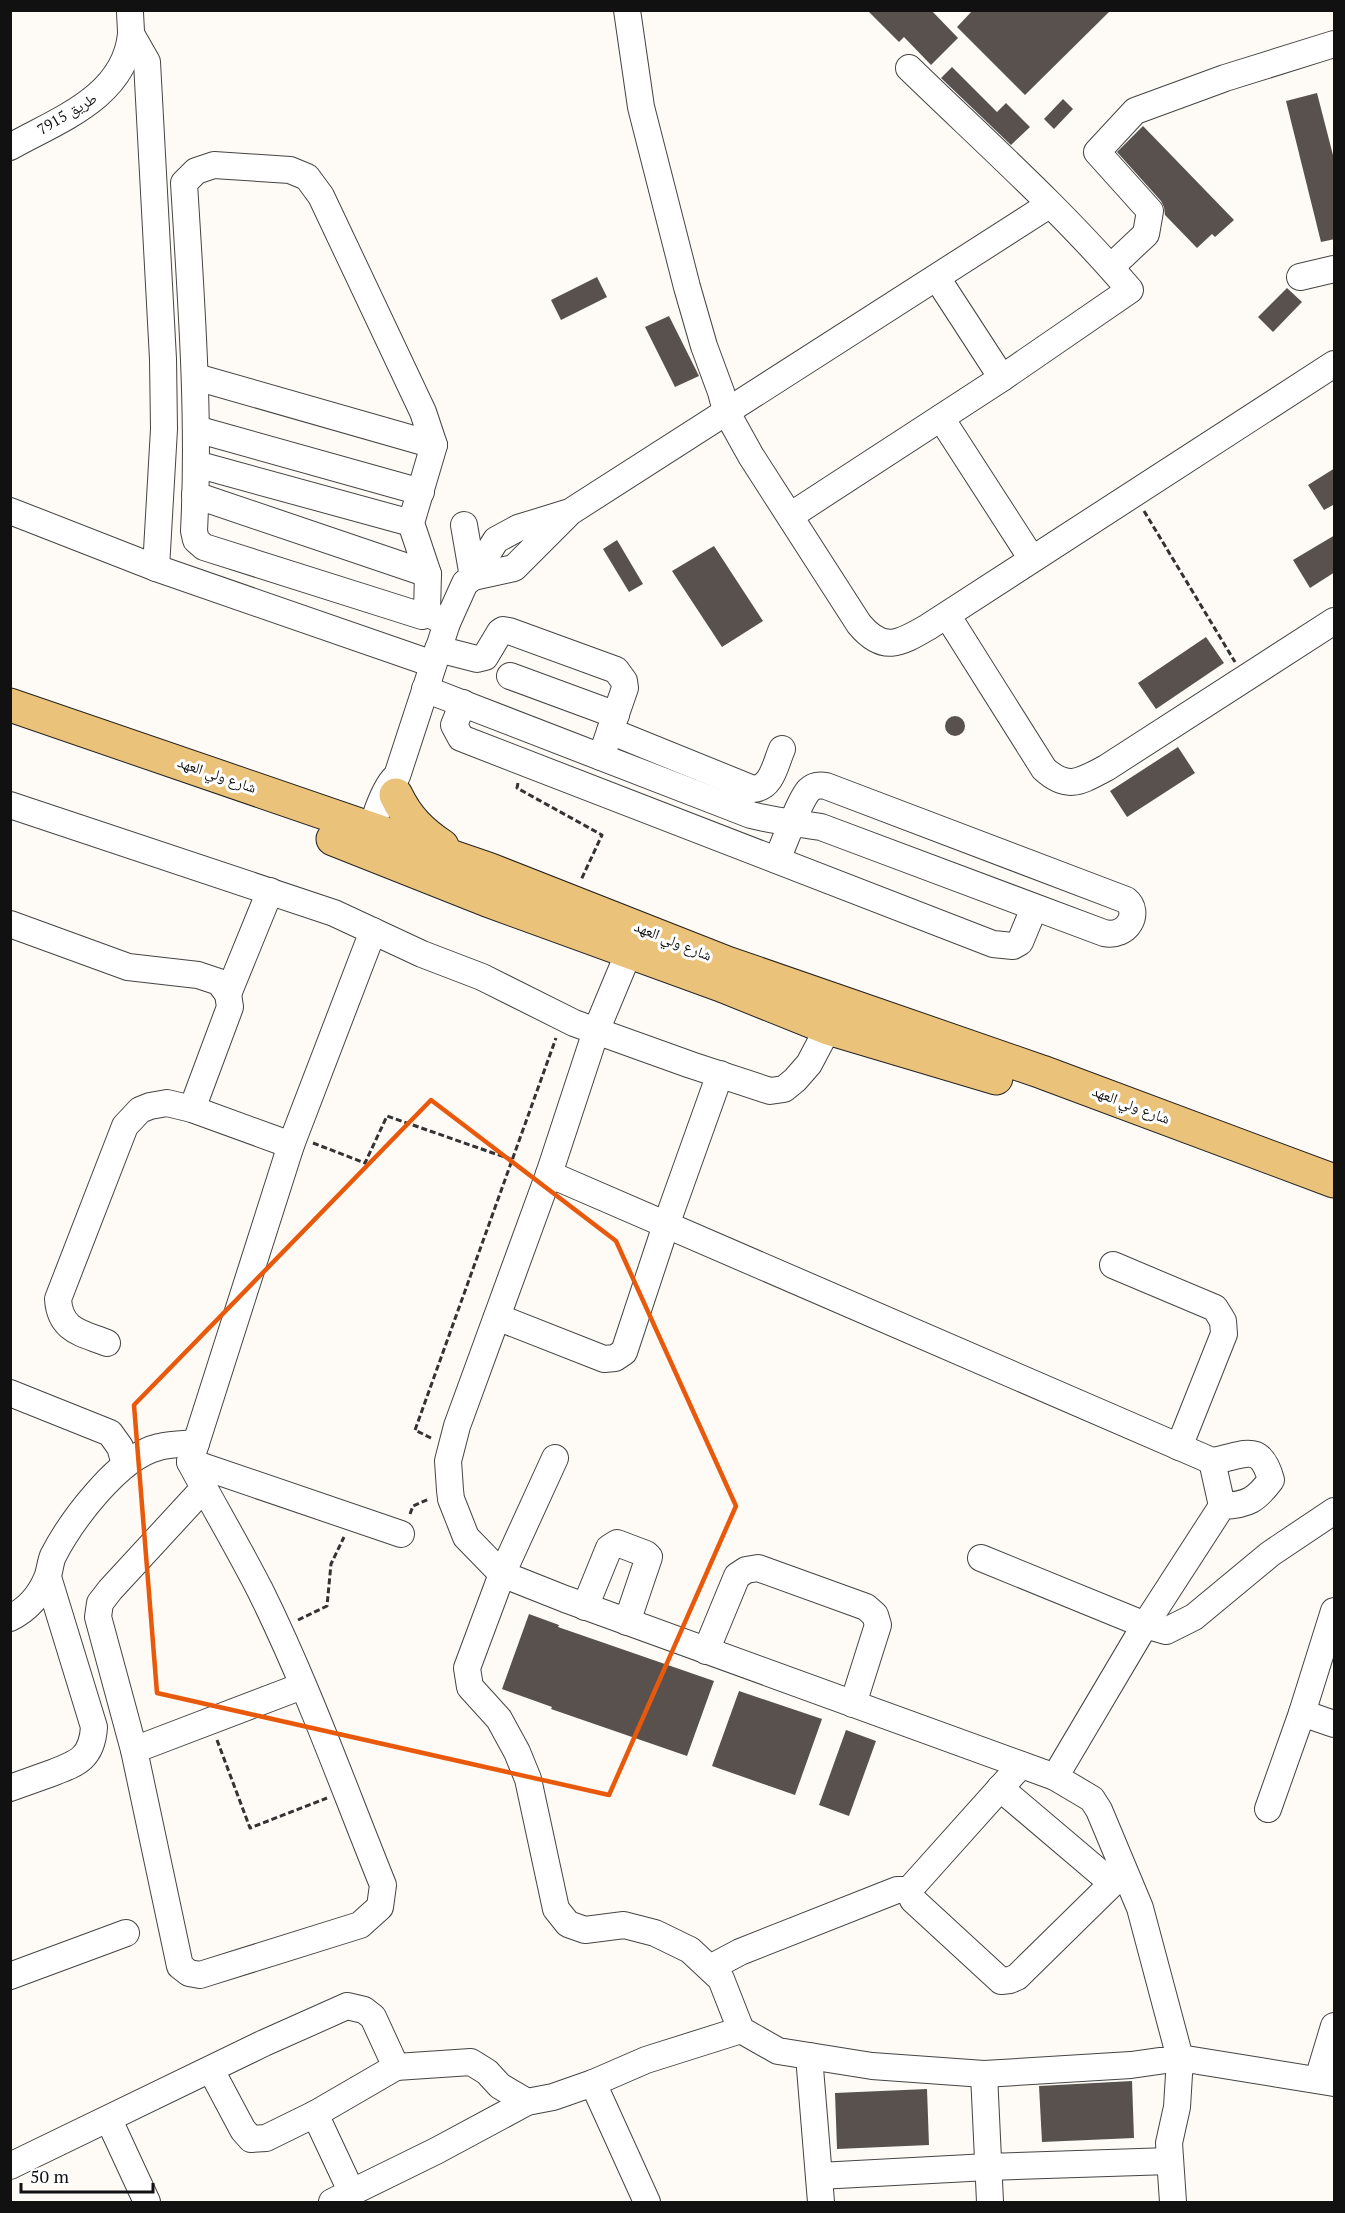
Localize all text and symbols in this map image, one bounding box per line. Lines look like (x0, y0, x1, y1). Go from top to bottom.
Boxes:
street label: طريق 7915 (33, 87, 101, 140)
street label: شارع ولي العهد (174, 751, 260, 800)
street label: شارع ولي العهد (631, 915, 715, 967)
street label: شارع ولي العهد (1088, 1080, 1173, 1131)
scale bar (21, 2156, 153, 2194)
text: 50 m (30, 2164, 70, 2188)

